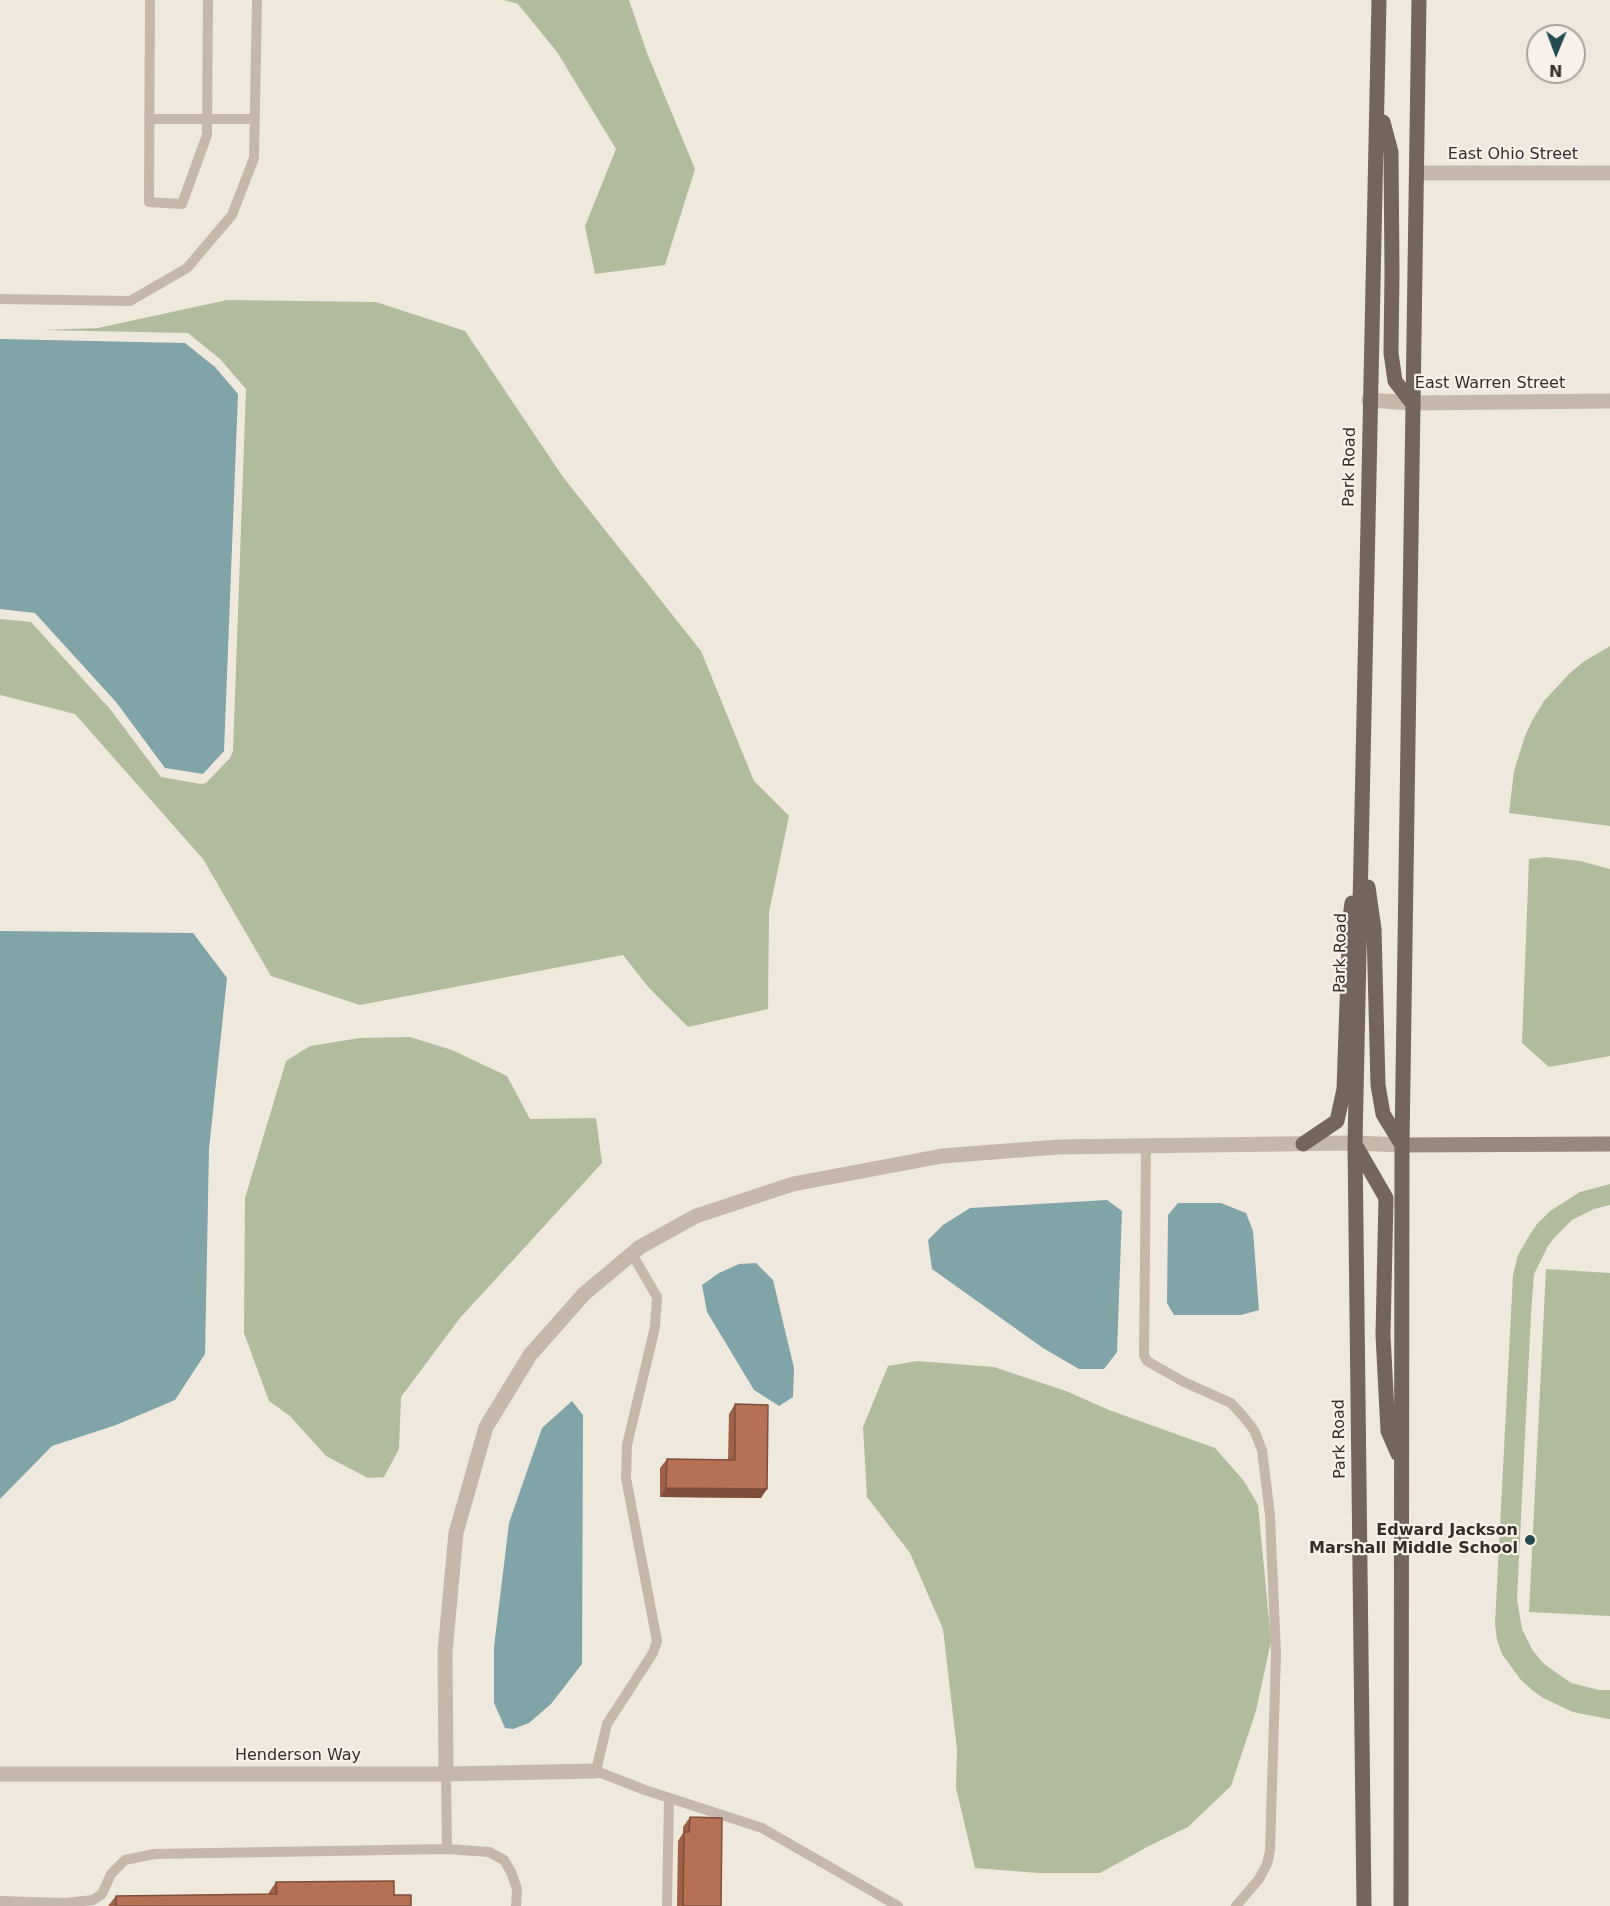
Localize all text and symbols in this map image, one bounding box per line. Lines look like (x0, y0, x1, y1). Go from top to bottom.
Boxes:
north arrow (1526, 24, 1586, 84)
text: N (1549, 61, 1563, 80)
street label: East Ohio Street (1448, 145, 1578, 165)
street label: East Warren Street (1415, 374, 1565, 394)
street label: Park Road (1340, 427, 1360, 507)
street label: Park Road (1331, 913, 1351, 993)
street label: Park Road (1330, 1399, 1350, 1479)
place label: Edward Jackson Marshall Middle School (1309, 1521, 1518, 1559)
marker: Edward Jackson Marshall Middle School (1523, 1533, 1537, 1547)
street label: Henderson Way (235, 1746, 361, 1766)

